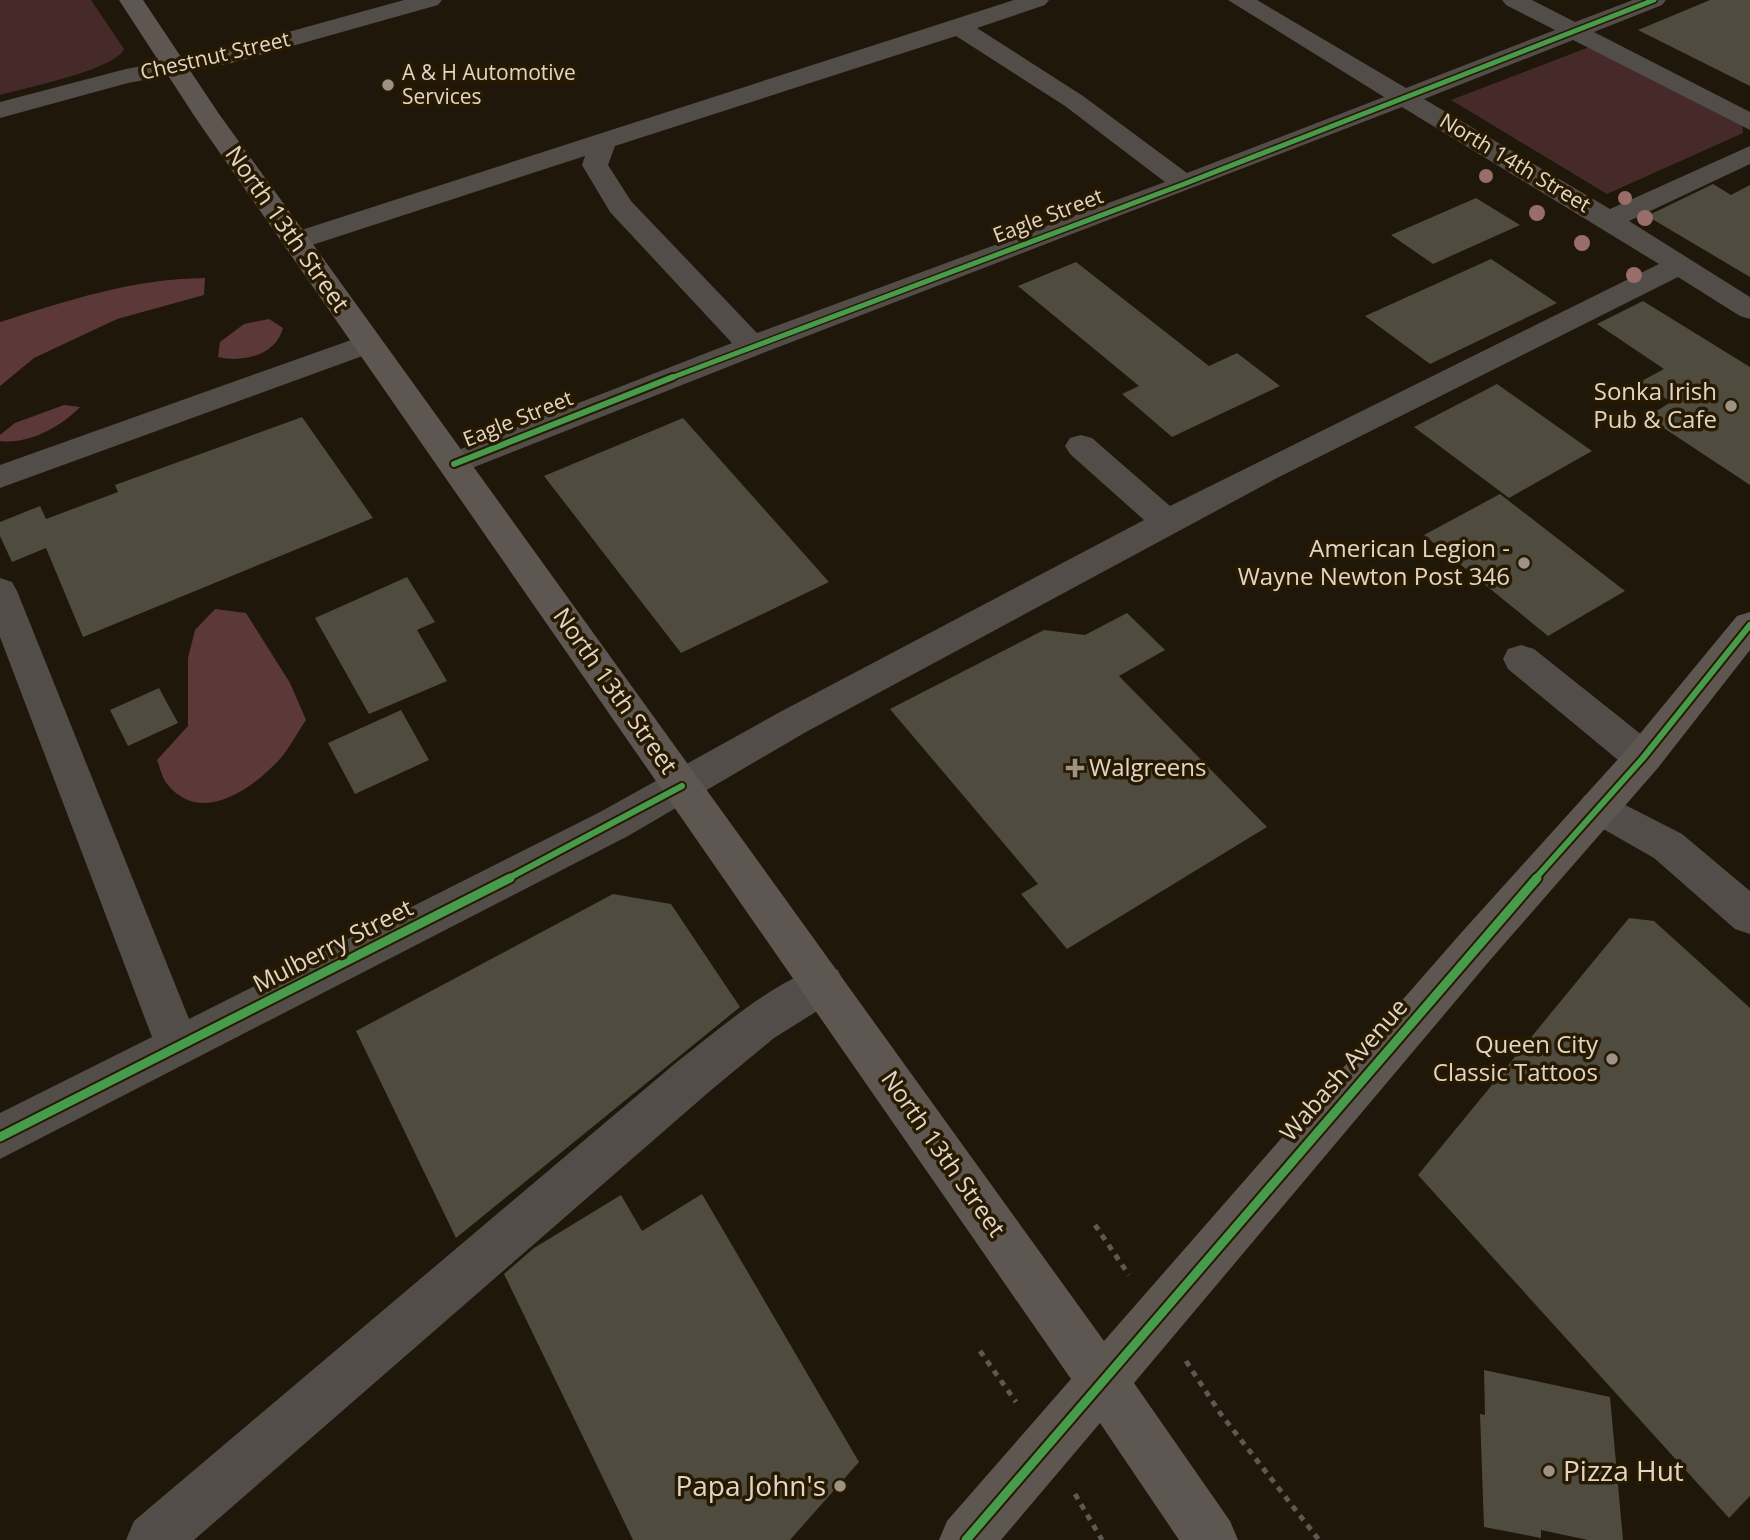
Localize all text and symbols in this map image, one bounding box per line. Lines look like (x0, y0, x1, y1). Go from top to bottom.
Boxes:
street label: Chestnut Street (137, 24, 292, 86)
place label: A & H Automotive Services (402, 58, 576, 110)
marker: A & H Automotive Services (380, 77, 396, 93)
street label: North 14th Street (1435, 106, 1596, 218)
street label: North 13th Street (219, 138, 358, 318)
street label: Eagle Street (988, 181, 1107, 249)
place label: Sonka Irish Pub & Cafe (1593, 374, 1717, 435)
street label: Eagle Street (459, 383, 577, 453)
marker: Sonka Irish Pub & Cafe (1723, 398, 1739, 414)
place label: American Legion - Wayne Newton Post 346 (1238, 531, 1510, 592)
marker: American Legion - Wayne Newton Post 346 (1516, 555, 1532, 571)
street label: North 13th Street (547, 600, 686, 780)
place label: Walgreens (1089, 750, 1207, 783)
marker: Walgreens (1067, 760, 1083, 776)
street label: Mulberry Street (247, 890, 418, 999)
street label: Wabash Avenue (1272, 990, 1414, 1148)
place label: Queen City Classic Tattoos (1433, 1027, 1599, 1088)
marker: Queen City Classic Tattoos (1604, 1051, 1620, 1067)
street label: North 13th Street (875, 1063, 1014, 1243)
place label: Pizza Hut (1563, 1451, 1684, 1489)
marker: Pizza Hut (1541, 1463, 1557, 1479)
place label: Papa John's (675, 1466, 826, 1504)
marker: Papa John's (832, 1478, 848, 1494)

